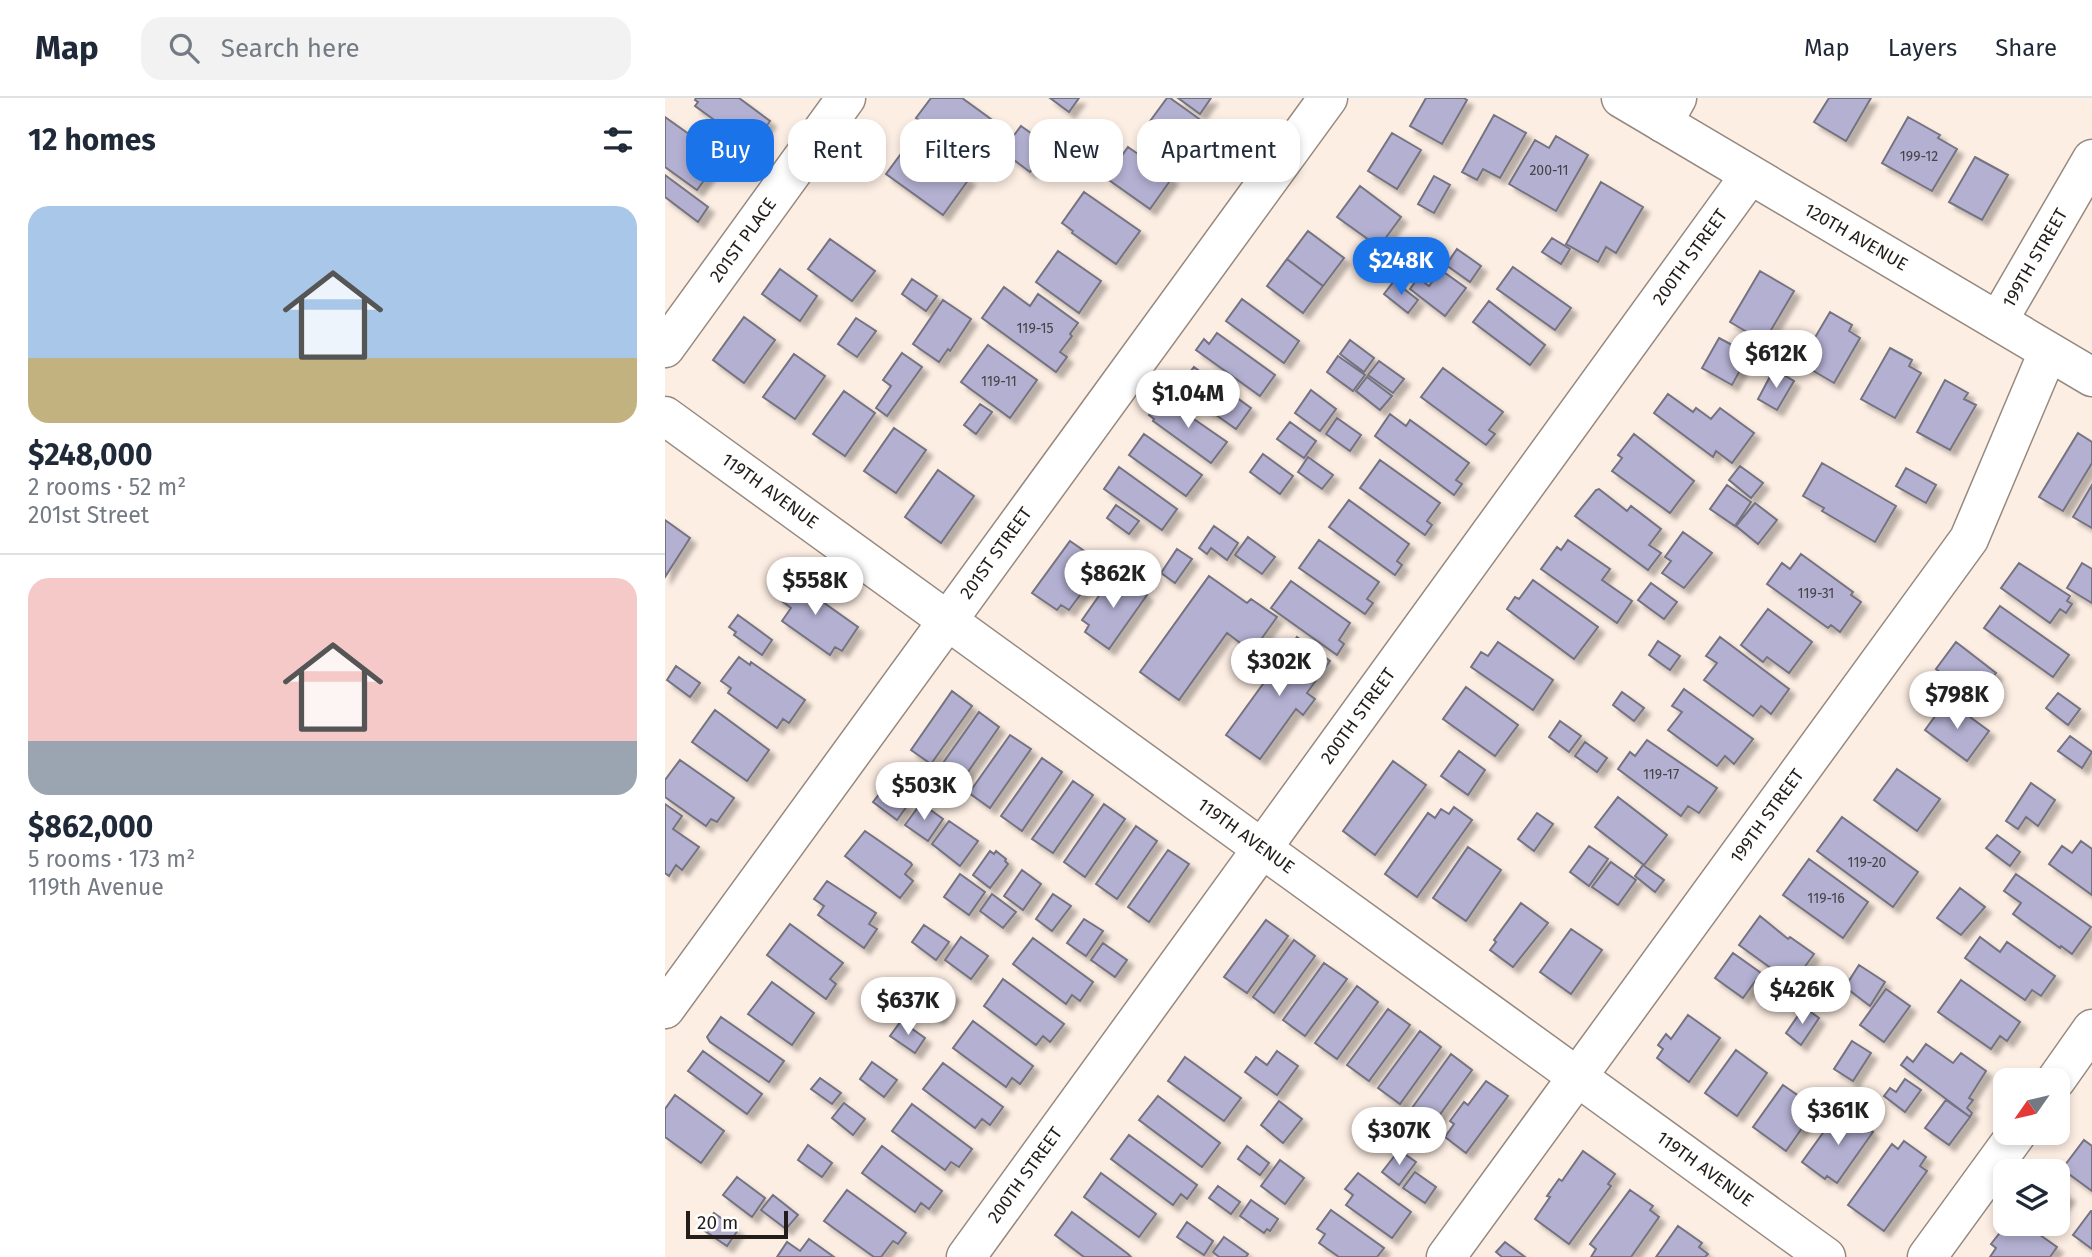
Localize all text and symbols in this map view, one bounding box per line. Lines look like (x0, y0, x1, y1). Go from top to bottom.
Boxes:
search box (141, 17, 631, 80)
text: Map (35, 28, 99, 68)
icon: search (165, 29, 203, 67)
text: Search here (221, 33, 360, 64)
text: Map (1804, 34, 1850, 62)
text: Layers (1888, 34, 1957, 62)
text: Share (1995, 34, 2057, 62)
chip: Buy (686, 119, 774, 182)
chip: Rent (788, 119, 886, 182)
chip: Filters (900, 119, 1015, 182)
chip: New (1029, 119, 1123, 182)
chip: Apartment (1137, 119, 1300, 182)
icon: filters (599, 121, 637, 159)
text: 12 homes (28, 122, 156, 158)
house number: 199-12 (1900, 148, 1938, 165)
house number: 200-11 (1529, 162, 1569, 179)
street label: 201ST PLACE (705, 193, 781, 287)
street label: 120TH AVENUE (1800, 198, 1912, 276)
street label: 200TH STREET (1648, 204, 1733, 309)
street label: 199TH STREET (1998, 204, 2073, 311)
pin: $248K (1352, 238, 1450, 297)
text: $248K (1369, 246, 1433, 274)
icon: home (270, 252, 396, 378)
house number: 119-15 (1016, 320, 1054, 337)
pin: $612K (1727, 330, 1825, 390)
text: $612K (1745, 339, 1807, 367)
pin: $1.04M (1131, 370, 1245, 430)
house number: 119-11 (981, 373, 1017, 390)
text: $1.04M (1152, 379, 1224, 407)
text: $248,000 (28, 437, 153, 473)
street label: 119TH AVENUE (717, 449, 823, 533)
text: 2 rooms · 52 m² (28, 473, 186, 501)
text: 201st Street (28, 501, 149, 529)
street label: 201ST STREET (955, 502, 1037, 603)
pin: $862K (1064, 550, 1162, 610)
pin: $558K (766, 558, 864, 617)
text: $862K (1080, 559, 1146, 587)
text: $558K (782, 566, 848, 594)
house number: 119-31 (1798, 585, 1834, 602)
icon: home (270, 624, 396, 750)
pin: $302K (1230, 638, 1328, 698)
text: $302K (1247, 647, 1311, 675)
street label: 200TH STREET (1316, 663, 1401, 768)
pin: $798K (1908, 672, 2006, 731)
text: $798K (1925, 680, 1989, 708)
pin: $503K (875, 762, 973, 822)
street label: 199TH STREET (1726, 764, 1809, 867)
house number: 119-17 (1643, 766, 1679, 783)
text: $503K (892, 771, 956, 799)
street label: 119TH AVENUE (1193, 794, 1299, 878)
text: $862,000 (28, 809, 153, 845)
text: 5 rooms · 173 m² (28, 845, 195, 873)
house number: 119-20 (1848, 854, 1887, 871)
text: 119th Avenue (28, 873, 164, 901)
house number: 119-16 (1807, 890, 1845, 907)
pin: $426K (1753, 967, 1851, 1026)
text: $426K (1770, 975, 1834, 1003)
pin: $637K (859, 978, 957, 1037)
text: $637K (877, 986, 939, 1014)
north arrow (1993, 1068, 2070, 1144)
map controls (1993, 1068, 2070, 1236)
pin: $361K (1789, 1088, 1887, 1147)
text: $361K (1807, 1096, 1869, 1124)
pin: $307K (1350, 1108, 1448, 1167)
text: $307K (1368, 1116, 1430, 1144)
street label: 200TH STREET (983, 1122, 1068, 1227)
street label: 119TH AVENUE (1652, 1127, 1758, 1211)
button: layers (1993, 1159, 2070, 1236)
scale bar (686, 1208, 787, 1240)
text: 20 m (697, 1211, 738, 1234)

